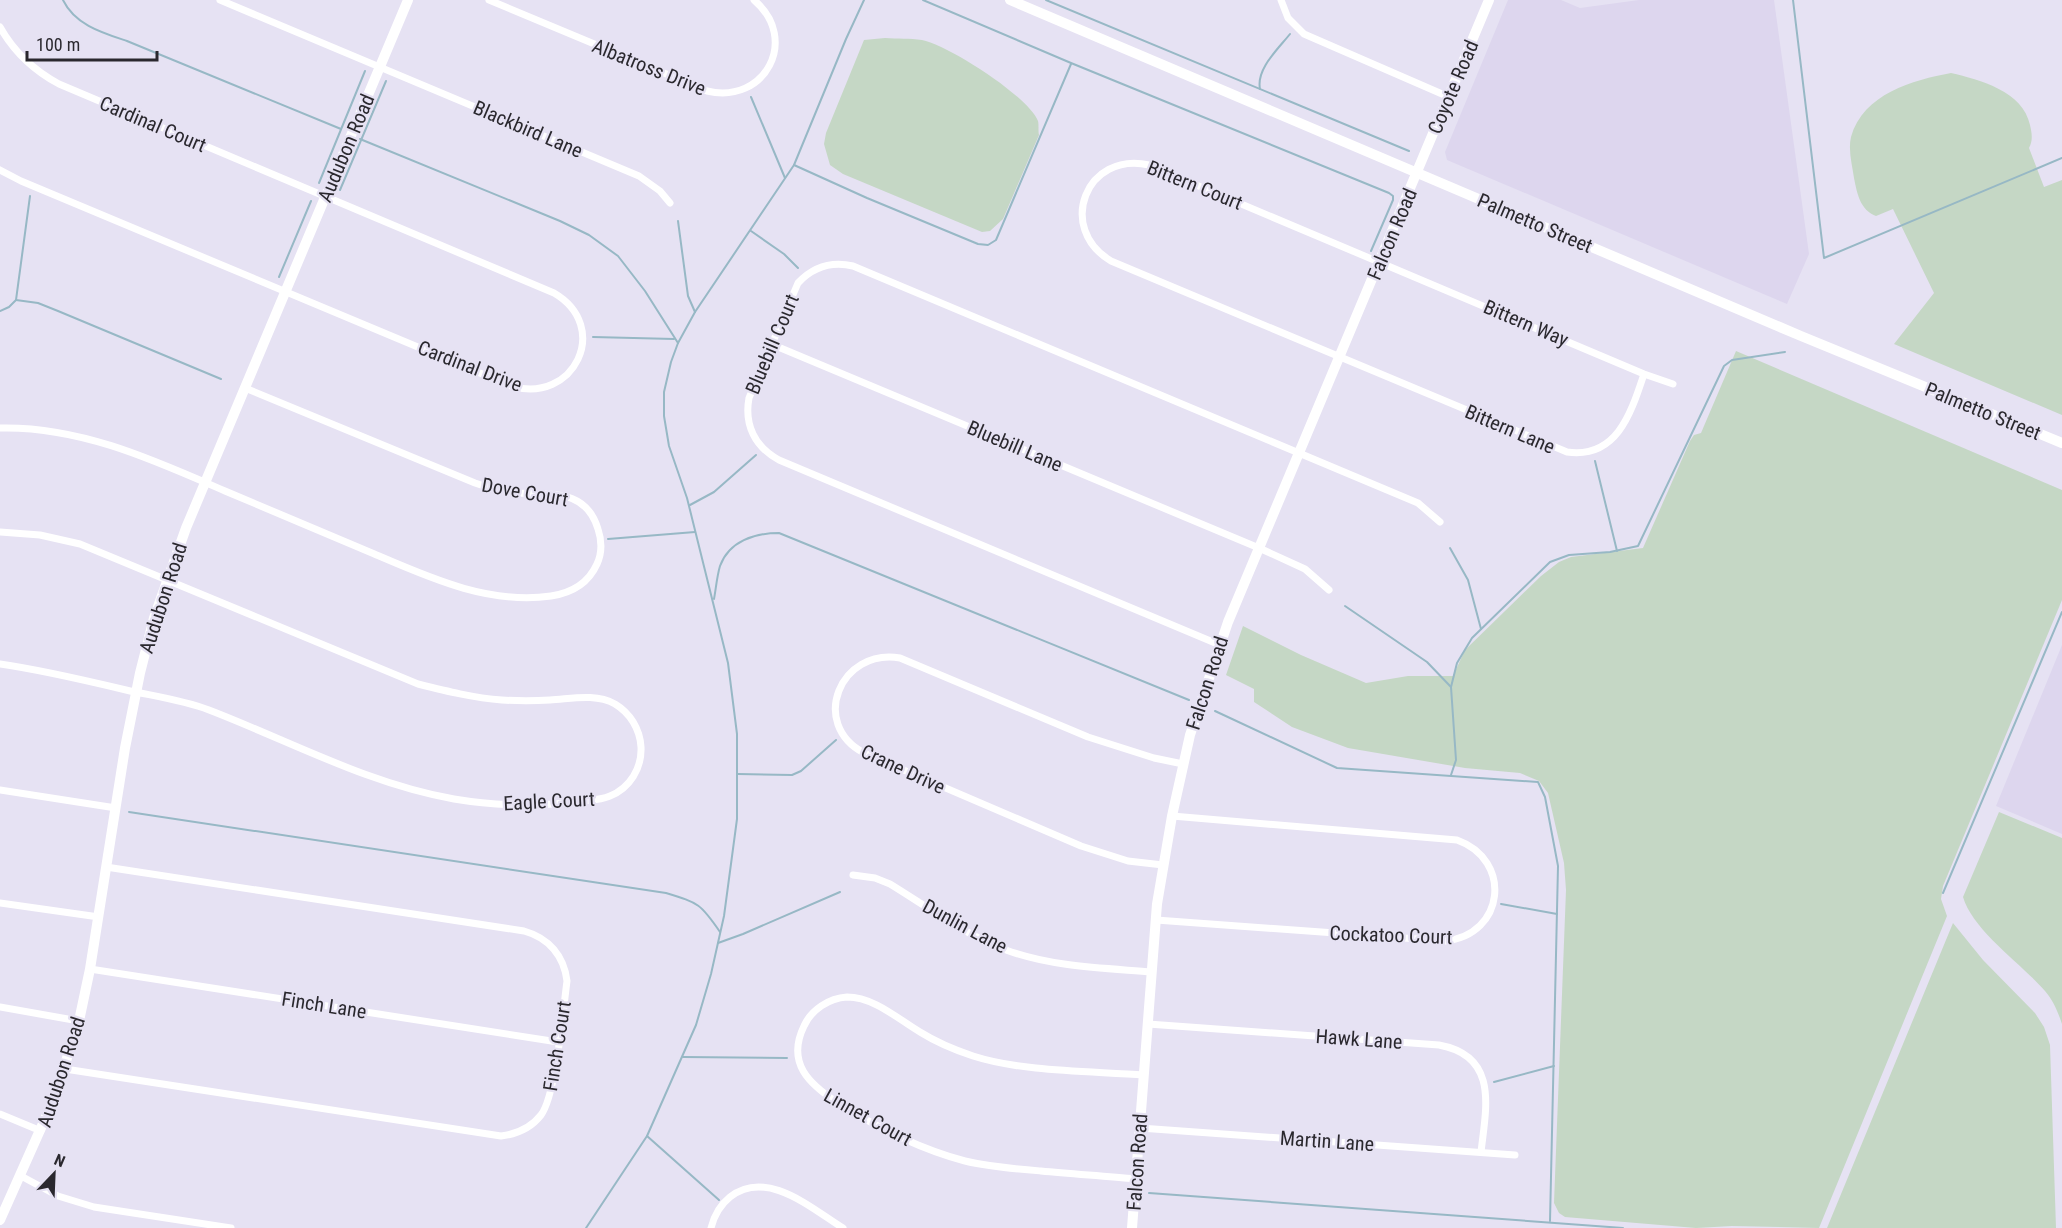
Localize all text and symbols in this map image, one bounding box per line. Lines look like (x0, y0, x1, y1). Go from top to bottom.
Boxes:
scale bar (27, 24, 158, 62)
street label: Albatross Drive (589, 33, 709, 101)
text: 100 m (36, 34, 80, 55)
street label: Coyote Road (1423, 37, 1483, 137)
street label: Audubon Road (312, 90, 380, 206)
street label: Cardinal Court (96, 91, 210, 157)
street label: Blackbird Lane (470, 95, 586, 163)
street label: Bittern Court (1144, 155, 1246, 215)
street label: Falcon Road (1362, 185, 1422, 283)
street label: Palmetto Street (1474, 188, 1596, 258)
street label: Bluebill Court (740, 290, 804, 398)
street label: Bittern Way (1480, 294, 1572, 352)
street label: Cardinal Drive (414, 335, 526, 397)
street label: Palmetto Street (1922, 377, 2044, 445)
street label: Bittern Lane (1461, 399, 1559, 459)
street label: Bluebill Lane (964, 415, 1066, 477)
street label: Dove Court (480, 473, 570, 511)
street label: Audubon Road (134, 540, 192, 656)
street label: Falcon Road (1181, 633, 1233, 733)
street label: Crane Drive (857, 739, 949, 799)
street label: Eagle Court (503, 787, 595, 815)
street label: Dunlin Lane (919, 894, 1011, 958)
street label: Cockatoo Court (1329, 921, 1453, 949)
street label: Finch Lane (280, 986, 368, 1024)
street label: Finch Court (538, 999, 576, 1093)
street label: Audubon Road (32, 1014, 90, 1130)
street label: Hawk Lane (1315, 1024, 1403, 1054)
street label: Linnet Court (820, 1083, 916, 1151)
street label: Falcon Road (1122, 1113, 1152, 1211)
street label: Martin Lane (1279, 1126, 1375, 1156)
north arrow (24, 1144, 84, 1204)
text: N (51, 1150, 68, 1171)

